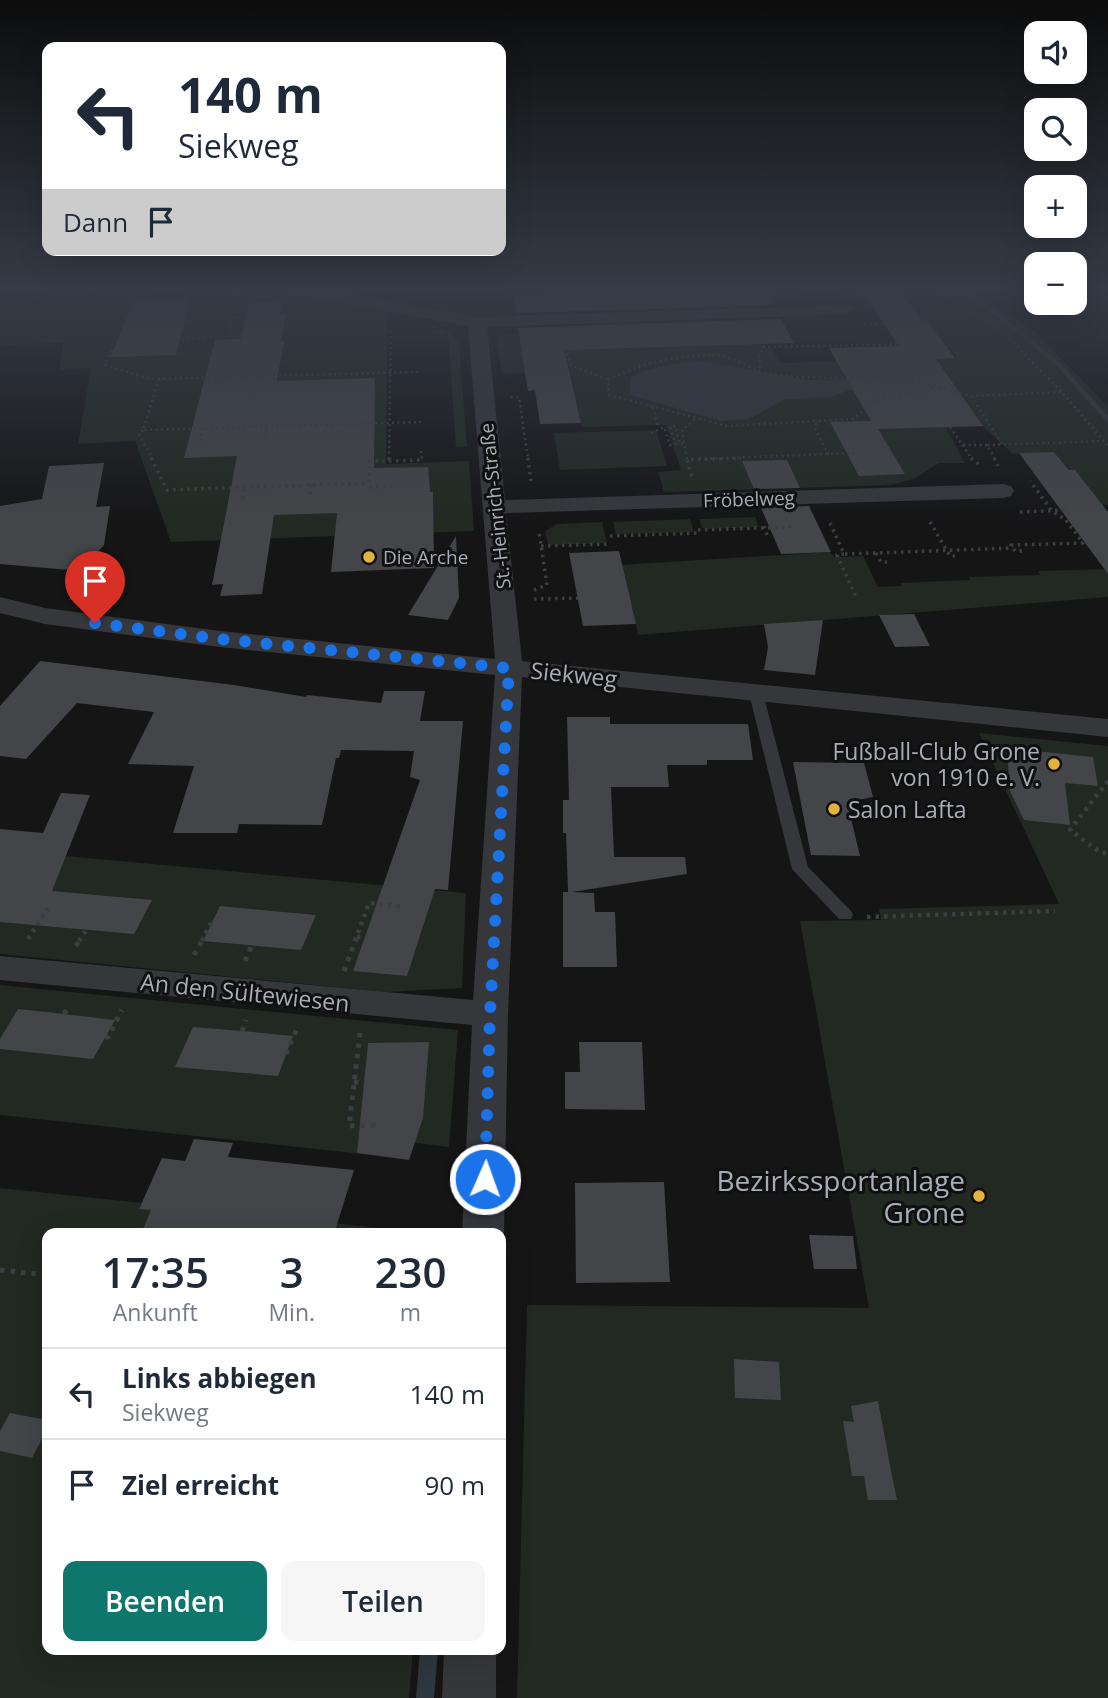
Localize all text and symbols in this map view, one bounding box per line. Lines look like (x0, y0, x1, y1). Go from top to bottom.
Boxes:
map controls (1024, 21, 1087, 315)
button: sound (1024, 21, 1087, 84)
text: 140 m (178, 61, 323, 127)
icon: left (63, 70, 154, 161)
button: search (1024, 98, 1087, 161)
text: Siekweg (178, 124, 299, 167)
button: + (1024, 175, 1087, 238)
icon: arrive (142, 203, 180, 241)
text: Dann (63, 204, 128, 240)
button: − (1024, 252, 1087, 315)
street label: St.-Heinrich-Straße (473, 422, 517, 590)
street label: Fröbelweg (703, 484, 795, 514)
place label: Die Arche (383, 544, 468, 570)
marker: Die Arche (361, 549, 377, 565)
pin (65, 551, 125, 623)
icon: arrive (76, 562, 114, 600)
street label: Siekweg (529, 654, 619, 694)
place label: Fußball-Club Grone von 1910 e. V. (832, 735, 1040, 793)
marker: Fußball-Club Grone von 1910 e. V. (1046, 756, 1062, 772)
place label: Salon Lafta (848, 793, 967, 825)
marker: Salon Lafta (826, 801, 842, 817)
street label: An den Sültewiesen (139, 965, 351, 1019)
position arrow (448, 1142, 522, 1216)
place label: Bezirkssportanlage Grone (716, 1161, 965, 1231)
marker: Bezirkssportanlage Grone (971, 1188, 987, 1204)
text: 17:35 (101, 1243, 209, 1300)
text: 3 (280, 1243, 304, 1300)
text: 230 (374, 1243, 447, 1300)
text: Ankunft (113, 1296, 198, 1328)
text: Min. (268, 1296, 315, 1328)
text: m (400, 1296, 421, 1328)
text: Links abbiegen (122, 1360, 317, 1396)
icon: left (63, 1375, 101, 1413)
text: 140 m (410, 1376, 485, 1412)
text: Siekweg (122, 1396, 209, 1428)
icon: arrive (63, 1466, 101, 1504)
text: Ziel erreicht (122, 1467, 279, 1503)
text: 90 m (424, 1467, 485, 1503)
button: Beenden (63, 1561, 267, 1641)
button: Teilen (281, 1561, 485, 1641)

